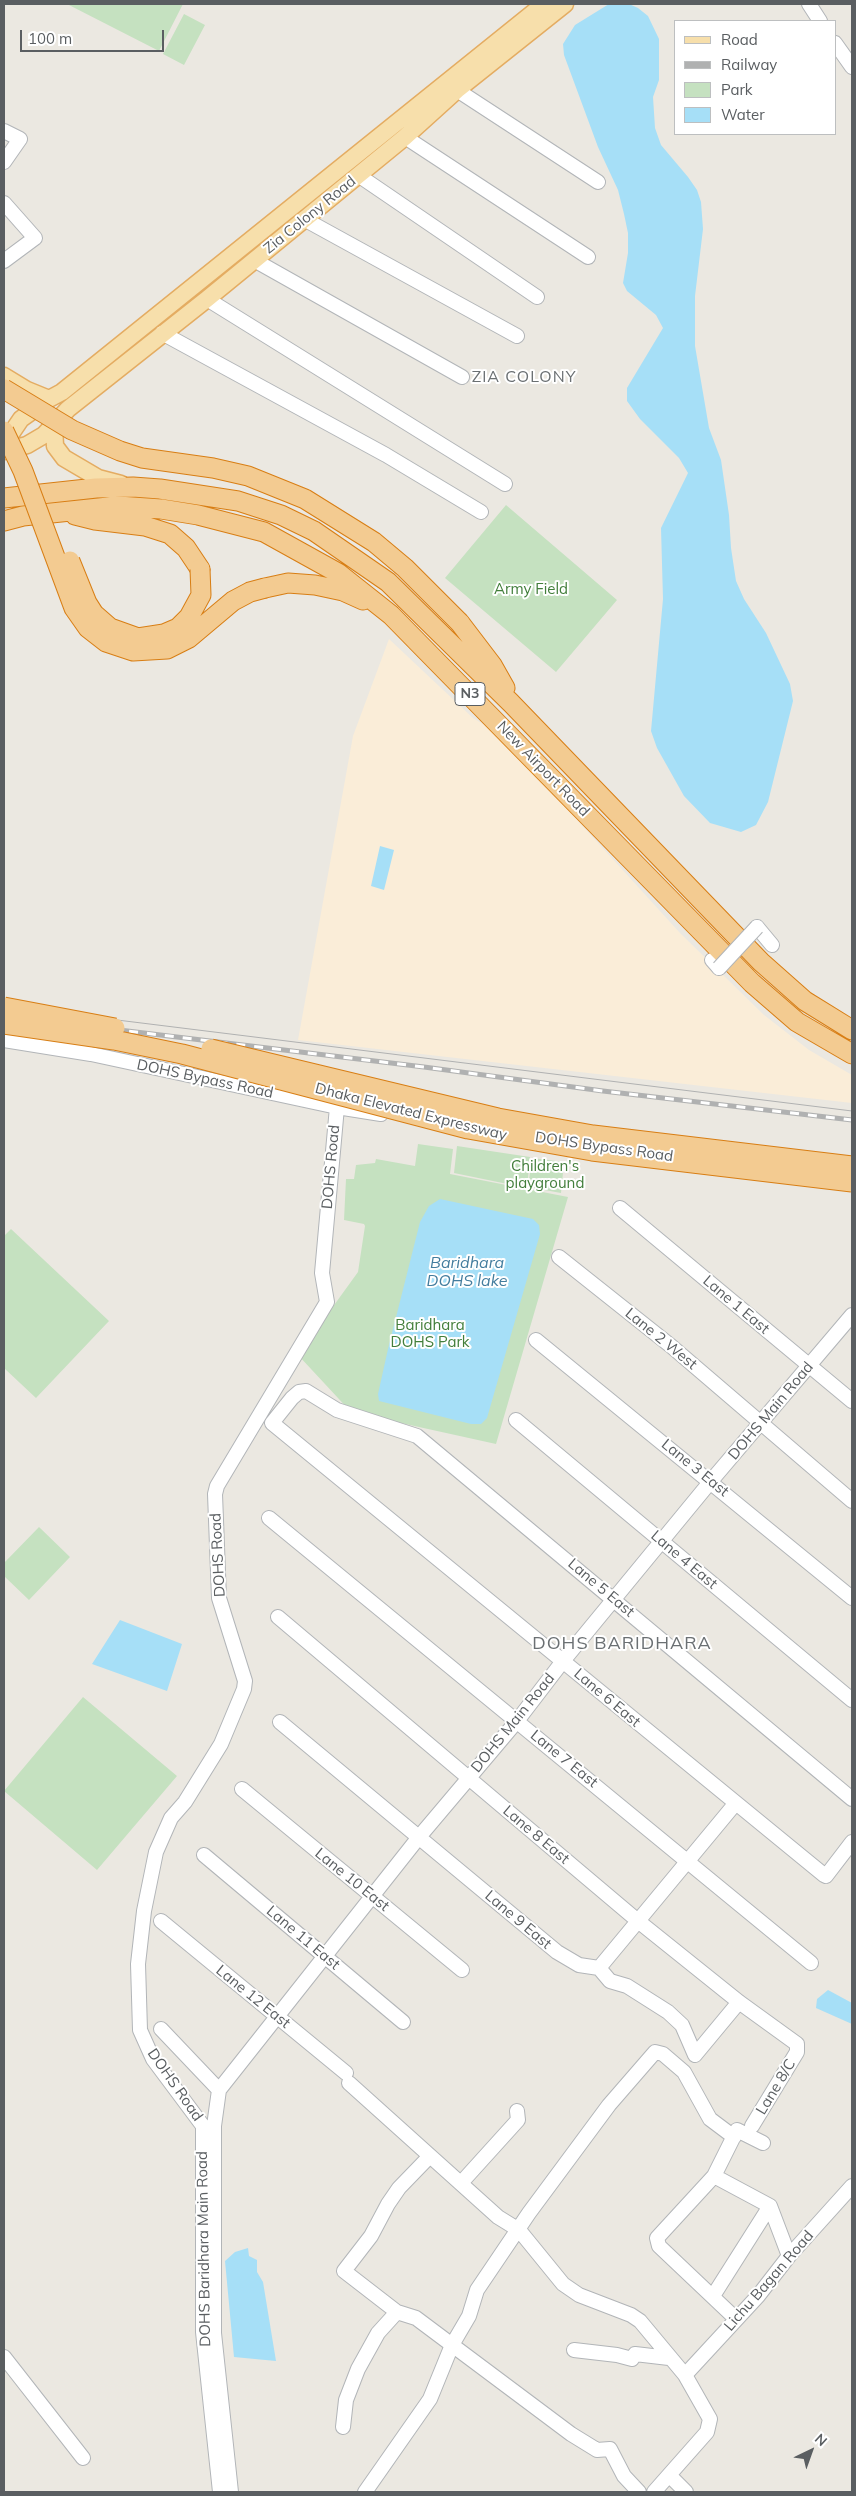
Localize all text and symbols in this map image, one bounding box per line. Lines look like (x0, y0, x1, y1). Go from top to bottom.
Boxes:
scale bar (22, 20, 166, 52)
legend (674, 20, 836, 135)
text: 100 m (28, 29, 72, 48)
text: Road (721, 30, 758, 49)
text: Railway (721, 55, 777, 74)
text: Park (721, 80, 753, 99)
text: Water (721, 105, 765, 124)
street label: Zia Colony Road (260, 172, 360, 258)
district label: ZIA COLONY (470, 367, 578, 387)
park label: Army Field (494, 580, 568, 598)
road number: N3 (455, 682, 485, 706)
street label: New Airport Road (493, 718, 593, 820)
street label: DOHS Bypass Road (135, 1056, 275, 1102)
street label: Dhaka Elevated Expressway (313, 1079, 509, 1145)
street label: DOHS Road (318, 1124, 344, 1210)
street label: DOHS Bypass Road (534, 1128, 674, 1166)
park label: Children's playground (506, 1157, 584, 1192)
water label: Baridhara DOHS lake (427, 1253, 507, 1291)
street label: Lane 1 East (699, 1272, 773, 1338)
street label: Lane 2 West (621, 1304, 701, 1374)
park label: Baridhara DOHS Park (390, 1316, 470, 1351)
street label: DOHS Main Road (725, 1358, 817, 1464)
street label: Lane 3 East (658, 1435, 732, 1501)
street label: DOHS Road (207, 1512, 229, 1598)
street label: Lane 4 East (647, 1527, 721, 1593)
street label: Lane 5 East (564, 1555, 638, 1621)
district label: DOHS BARIDHARA (531, 1633, 713, 1655)
street label: Lane 6 East (570, 1665, 644, 1731)
street label: DOHS Main Road (467, 1670, 559, 1776)
street label: Lane 7 East (527, 1726, 601, 1792)
street label: Lane 8 East (499, 1802, 573, 1868)
street label: Lane 10 East (311, 1845, 393, 1915)
street label: Lane 9 East (481, 1887, 555, 1953)
street label: Lane 11 East (263, 1902, 343, 1974)
street label: Lane 12 East (212, 1962, 294, 2032)
street label: DOHS Road (143, 2045, 207, 2125)
street label: Lane 8/C (752, 2056, 800, 2118)
street label: DOHS Baridhara Main Road (193, 2151, 215, 2347)
street label: Lichu Bagan Road (720, 2227, 818, 2335)
north arrow (786, 2426, 836, 2476)
text: N (811, 2430, 831, 2450)

